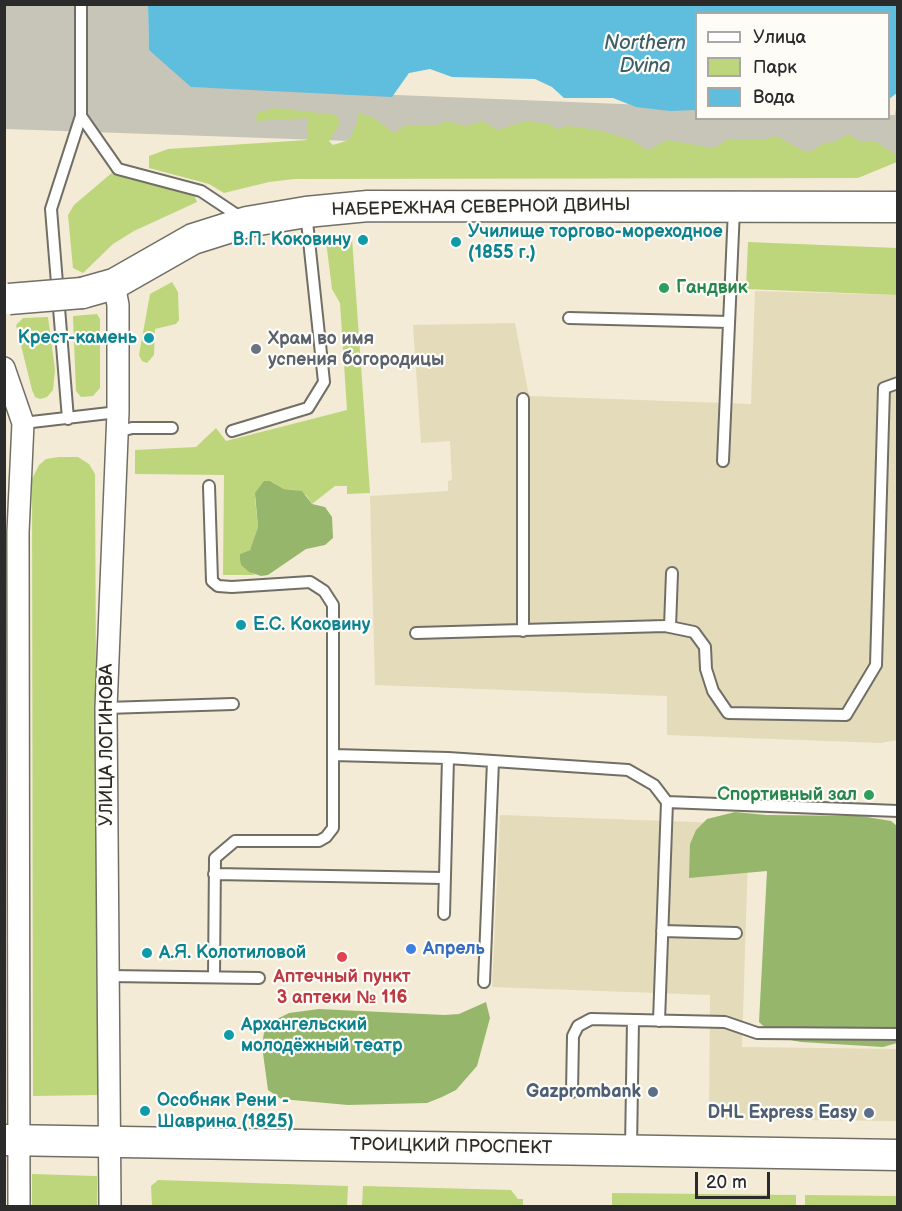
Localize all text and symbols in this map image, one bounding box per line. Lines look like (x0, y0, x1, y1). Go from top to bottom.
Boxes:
legend (695, 12, 890, 120)
text: Улица (753, 27, 806, 48)
water label: Northern Dvina (604, 32, 686, 79)
text: Парк (753, 57, 797, 78)
text: Вода (753, 87, 795, 108)
street label: НАБЕРЕЖНАЯ СЕВЕРНОЙ ДВИНЫ (331, 195, 631, 221)
place label: Училище торгово-мореходное (1855 г.) (468, 221, 723, 264)
place label: В.П. Коковину (233, 229, 351, 251)
marker: В.П. Коковину (356, 233, 370, 247)
marker: Училище торгово-мореходное (1855 г.) (449, 235, 463, 249)
place label: Гандвик (676, 277, 747, 299)
marker: Гандвик (657, 281, 671, 295)
place label: Крест-камень (18, 327, 137, 349)
place label: Храм во имя успения богородицы (268, 328, 444, 370)
marker: Крест-камень (142, 331, 156, 345)
marker: Храм во имя успения богородицы (249, 342, 263, 356)
place label: Е.С. Коковину (253, 614, 370, 636)
marker: Е.С. Коковину (234, 618, 248, 632)
street label: УЛИЦА ЛОГИНОВА (96, 664, 118, 826)
place label: Спортивный зал (717, 784, 857, 806)
marker: Спортивный зал (862, 788, 876, 802)
place label: Апрель (423, 938, 485, 960)
place label: А.Я. Колотиловой (159, 942, 306, 964)
marker: Апрель (404, 942, 418, 956)
marker: А.Я. Колотиловой (140, 946, 154, 960)
marker: Аптечный пункт 3 аптеки № 116 (335, 950, 349, 964)
place label: Аптечный пункт 3 аптеки № 116 (273, 966, 411, 1008)
place label: Архангельский молодёжный театр (241, 1014, 403, 1056)
marker: Архангельский молодёжный театр (222, 1028, 236, 1042)
place label: Gazprombank (526, 1081, 641, 1103)
marker: Gazprombank (646, 1085, 660, 1099)
place label: Особняк Рени - Шаврина (1825) (157, 1090, 294, 1132)
place label: DHL Express Easy (707, 1102, 857, 1124)
marker: Особняк Рени - Шаврина (1825) (138, 1104, 152, 1118)
marker: DHL Express Easy (862, 1106, 876, 1120)
street label: ТРОИЦКИЙ ПРОСПЕКТ (350, 1134, 552, 1160)
scale bar (698, 1160, 773, 1198)
text: 20 m (706, 1172, 747, 1193)

